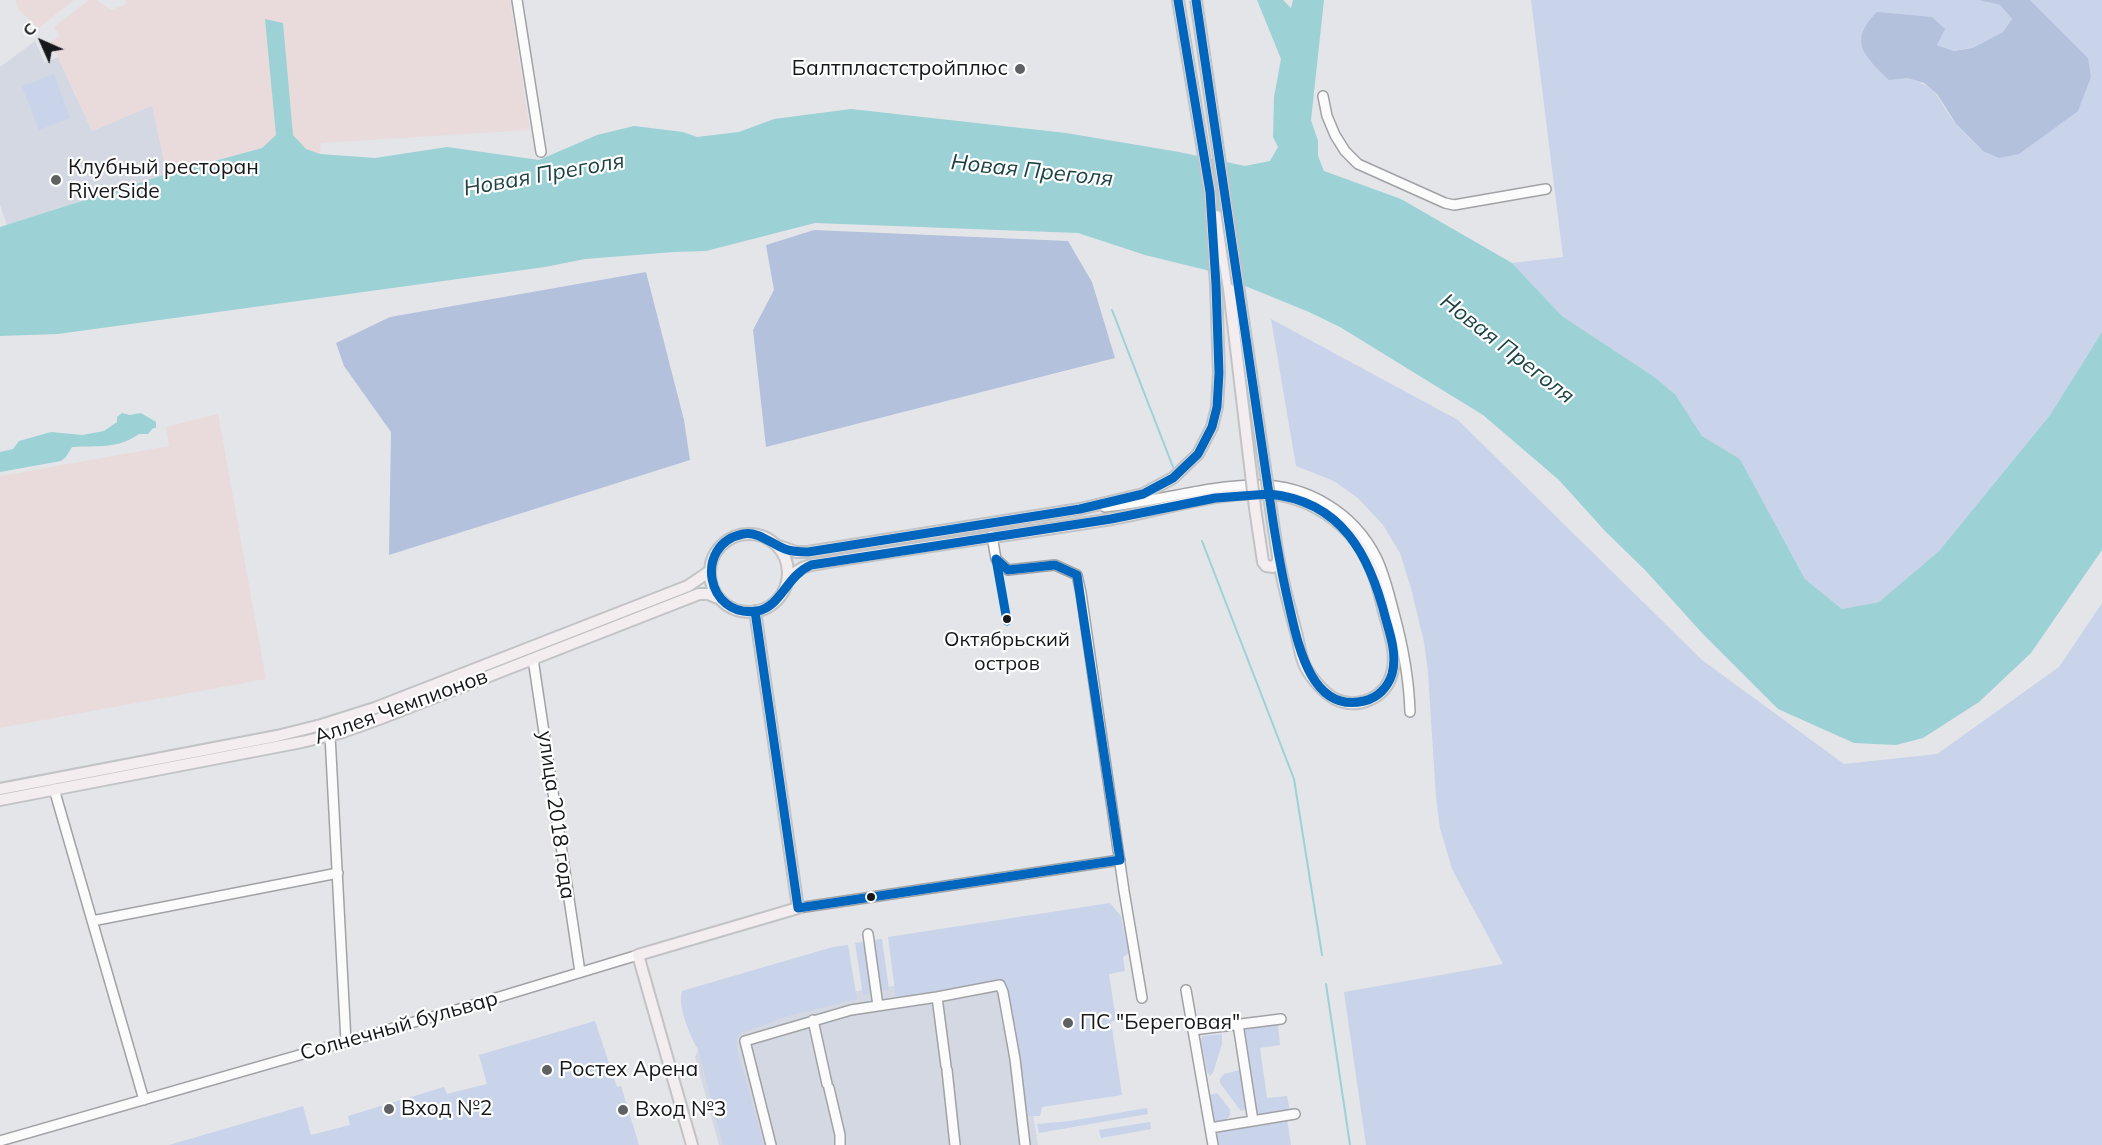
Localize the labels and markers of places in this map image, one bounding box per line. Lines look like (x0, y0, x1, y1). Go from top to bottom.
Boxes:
place label: Балтпластстройплюс (792, 56, 1008, 82)
marker: Балтпластстройплюс (1013, 62, 1027, 76)
place label: Клубный ресторан RiverSide (68, 155, 259, 205)
marker: Клубный ресторан RiverSide (49, 173, 63, 187)
marker: Октябрьский остров (1001, 613, 1013, 625)
place label: Октябрьский остров (944, 628, 1070, 675)
unlabelled marker (865, 891, 877, 903)
place label: ПС "Береговая" (1080, 1010, 1240, 1036)
marker: ПС "Береговая" (1061, 1016, 1075, 1030)
place label: Ростех Арена (559, 1057, 698, 1083)
marker: Ростех Арена (540, 1063, 554, 1077)
place label: Вход №2 (401, 1096, 492, 1122)
place label: Вход №3 (635, 1097, 726, 1123)
marker: Вход №2 (382, 1102, 396, 1116)
marker: Вход №3 (616, 1103, 630, 1117)

